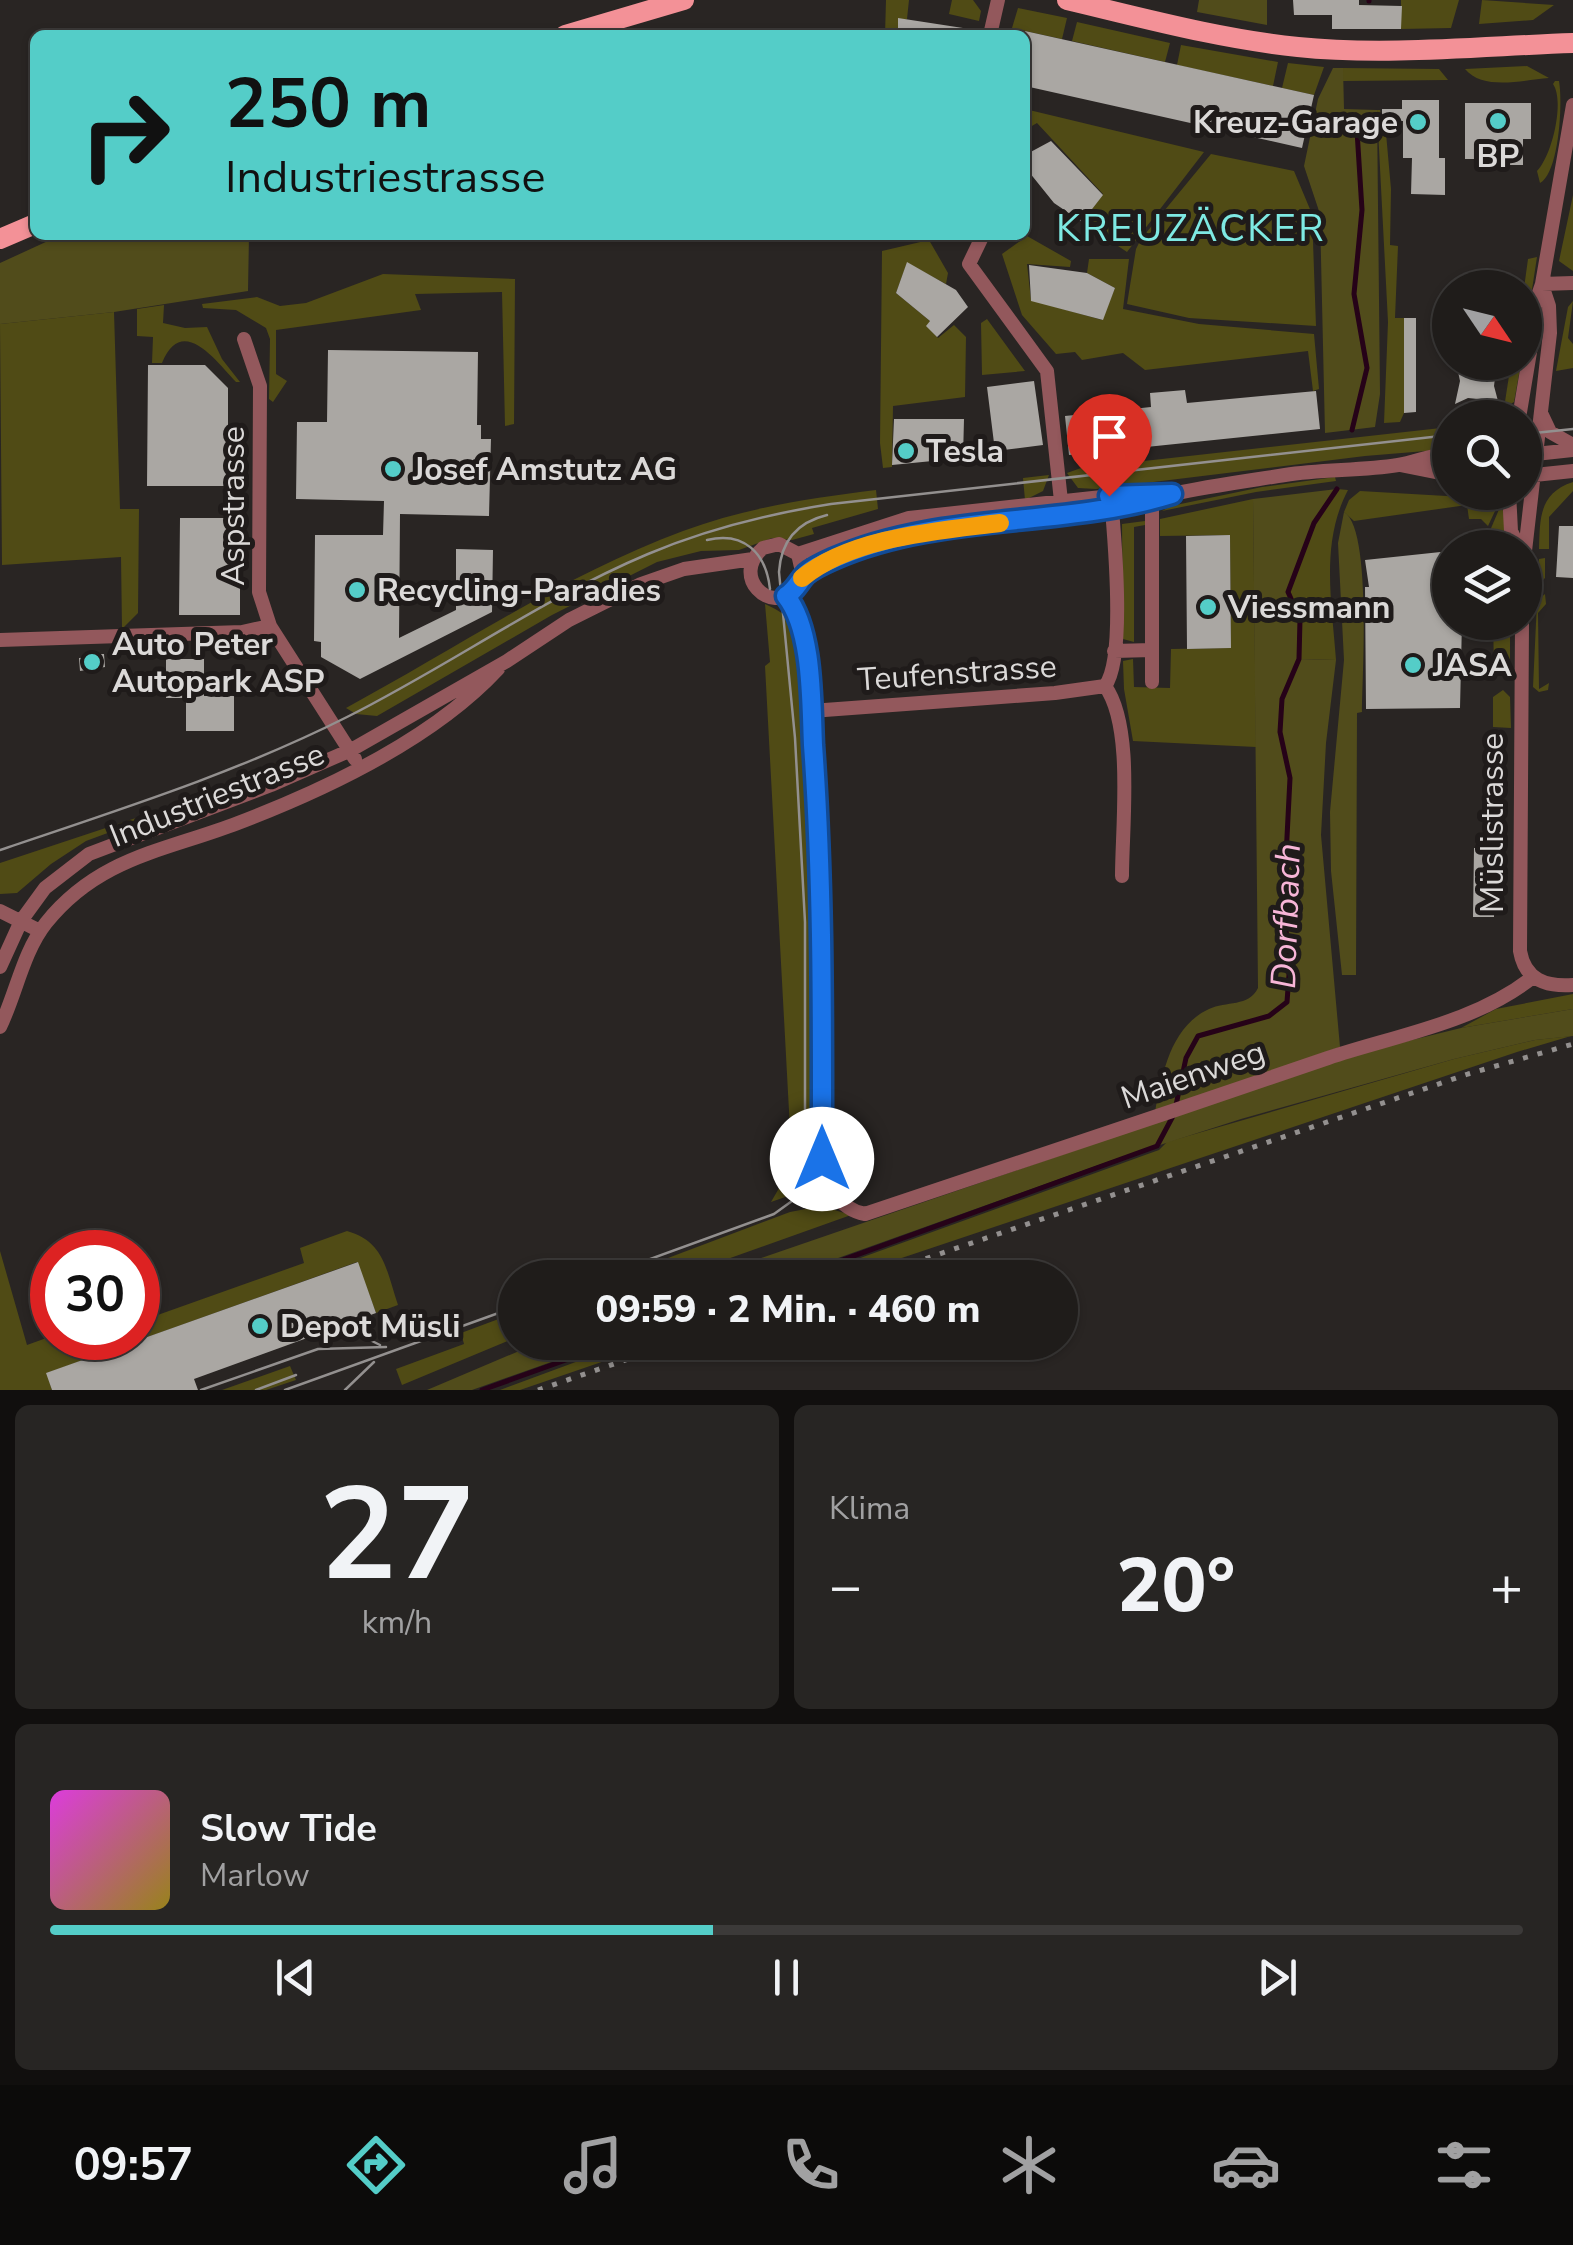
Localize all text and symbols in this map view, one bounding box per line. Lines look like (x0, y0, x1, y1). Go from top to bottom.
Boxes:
text: 250 m (225, 56, 431, 152)
icon: right (60, 70, 190, 200)
place label: Kreuz-Garage (1193, 101, 1398, 144)
marker: BP (1487, 110, 1509, 132)
marker: Kreuz-Garage (1407, 111, 1429, 133)
place label: BP (1477, 135, 1519, 178)
text: Industriestrasse (225, 147, 545, 208)
district label: KREUZÄCKER (1056, 203, 1326, 254)
north arrow (1432, 270, 1542, 380)
map controls (1432, 270, 1542, 640)
pin (1067, 394, 1152, 497)
button: search (1432, 400, 1542, 510)
icon: arrive (1082, 409, 1137, 464)
street label: Aspstrasse (212, 426, 255, 586)
place label: Tesla (926, 430, 1004, 473)
marker: Tesla (895, 440, 917, 462)
place label: Josef Amstutz AG (412, 448, 677, 491)
marker: Josef Amstutz AG (382, 458, 404, 480)
button: layers (1432, 530, 1542, 640)
place label: Recycling-Paradies (377, 569, 661, 612)
marker: Recycling-Paradies (346, 579, 368, 601)
place label: Viessmann (1227, 586, 1391, 629)
marker: Viessmann (1197, 596, 1219, 618)
place label: Auto Peter Autopark ASP (112, 623, 325, 703)
place label: JASA (1432, 644, 1512, 687)
street label: Teufenstrasse (856, 645, 1058, 701)
marker: Auto Peter Autopark ASP (81, 651, 103, 673)
marker: JASA (1402, 654, 1424, 676)
street label: Industriestrasse (103, 732, 331, 858)
street label: Müslistrasse (1471, 733, 1514, 913)
water label: Dorfbach (1260, 842, 1312, 990)
street label: Maienweg (1115, 1030, 1271, 1120)
position arrow (770, 1107, 874, 1211)
speed limit sign: 30 (30, 1230, 160, 1360)
text: 09:59 · 2 Min. · 460 m (595, 1284, 981, 1335)
place label: Depot Müsli (280, 1305, 460, 1348)
marker: Depot Müsli (249, 1315, 271, 1337)
text: 27 (319, 1447, 475, 1624)
text: Klima (829, 1487, 910, 1530)
text: 20° (1117, 1535, 1235, 1637)
text: − (829, 1549, 862, 1624)
text: + (1490, 1549, 1523, 1624)
text: km/h (362, 1601, 432, 1644)
text: Slow Tide (200, 1803, 377, 1854)
text: Marlow (200, 1854, 310, 1897)
icon: previous (268, 1950, 323, 2005)
icon: pause (759, 1950, 814, 2005)
icon: next (1250, 1950, 1305, 2005)
icon: directions (341, 2130, 411, 2200)
icon: music (558, 2130, 628, 2200)
icon: phone (776, 2130, 846, 2200)
icon: climate (994, 2130, 1064, 2200)
icon: car (1211, 2130, 1281, 2200)
icon: filters (1429, 2130, 1499, 2200)
text: 09:57 (74, 2135, 193, 2196)

